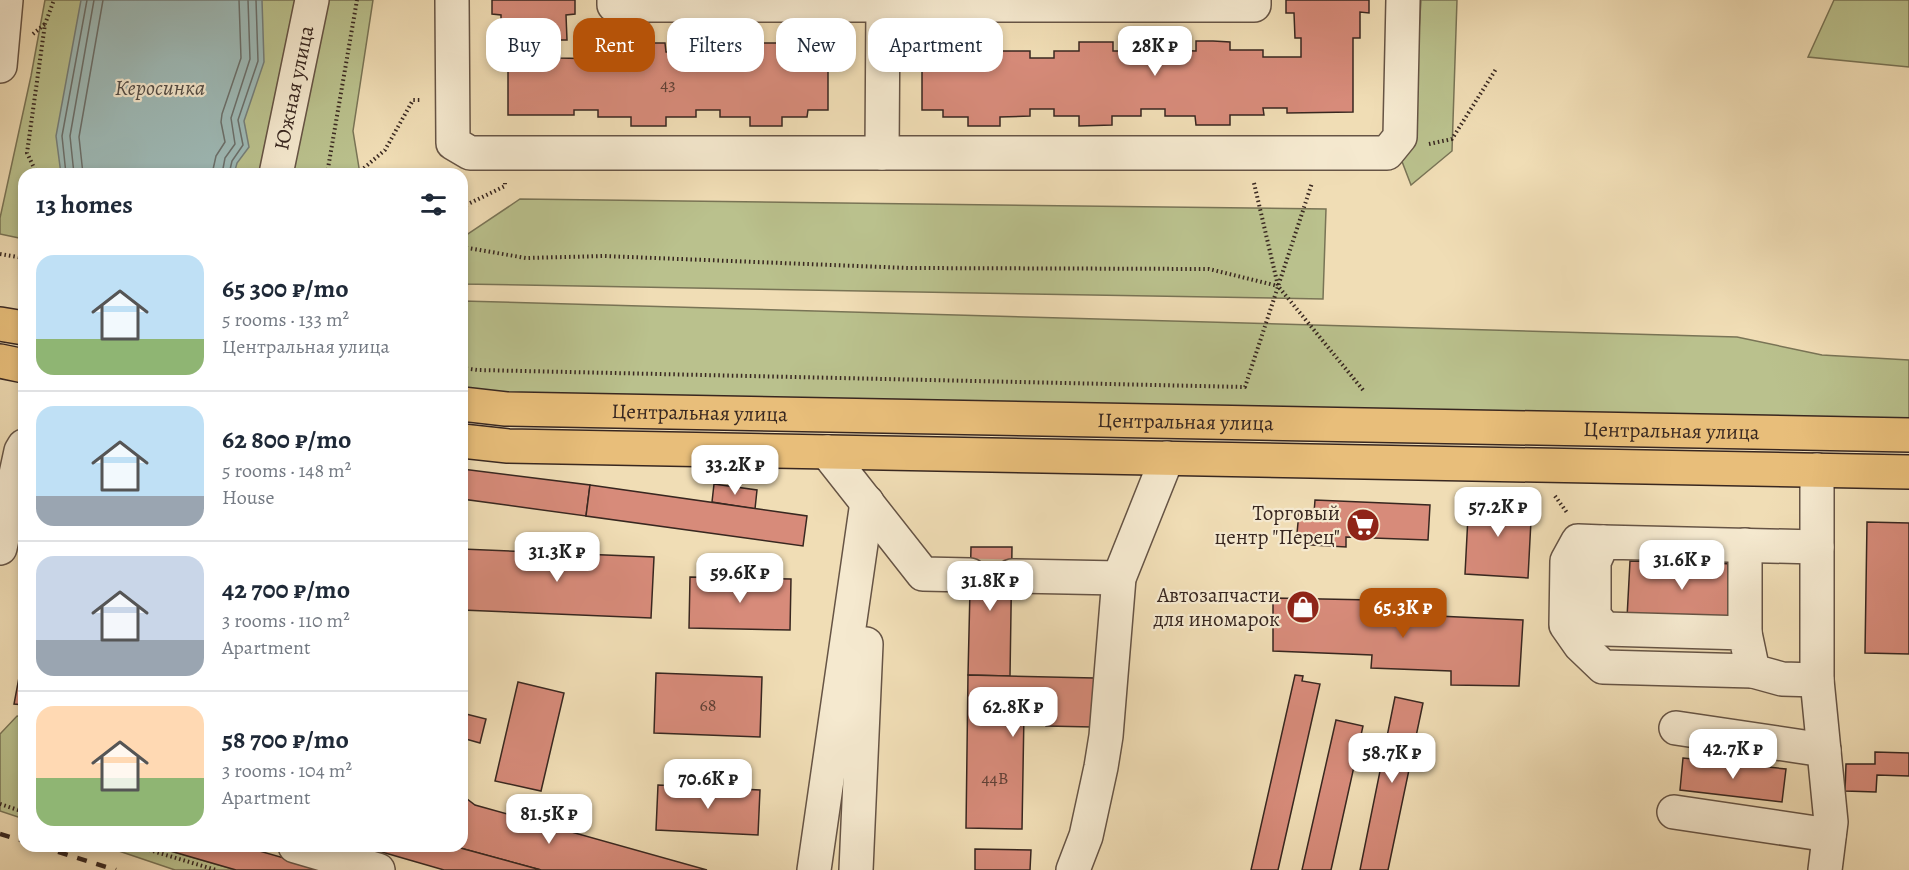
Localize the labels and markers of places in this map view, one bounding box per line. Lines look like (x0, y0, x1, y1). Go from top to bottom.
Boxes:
pin: 28K ₽ (1113, 26, 1197, 77)
pin: 33.2K ₽ (680, 445, 790, 496)
pin: 57.2K ₽ (1443, 487, 1553, 538)
place label: Торговый центр "Перец" (1215, 499, 1340, 551)
supermarket icon: Торговый центр "Перец" (1345, 507, 1381, 543)
pin: 31.3K ₽ (502, 532, 612, 583)
pin: 31.6K ₽ (1627, 540, 1737, 591)
pin: 59.6K ₽ (685, 553, 795, 604)
pin: 31.8K ₽ (935, 561, 1045, 612)
place label: Автозапчасти для иномарок (1152, 581, 1280, 633)
pin: 65.3K ₽ (1348, 588, 1458, 639)
shop icon: Автозапчасти для иномарок (1285, 589, 1321, 625)
pin: 62.8K ₽ (958, 687, 1068, 738)
pin: 42.7K ₽ (1678, 729, 1788, 780)
pin: 58.7K ₽ (1337, 733, 1447, 784)
pin: 70.6K ₽ (653, 759, 763, 810)
pin: 81.5K ₽ (494, 794, 604, 845)

